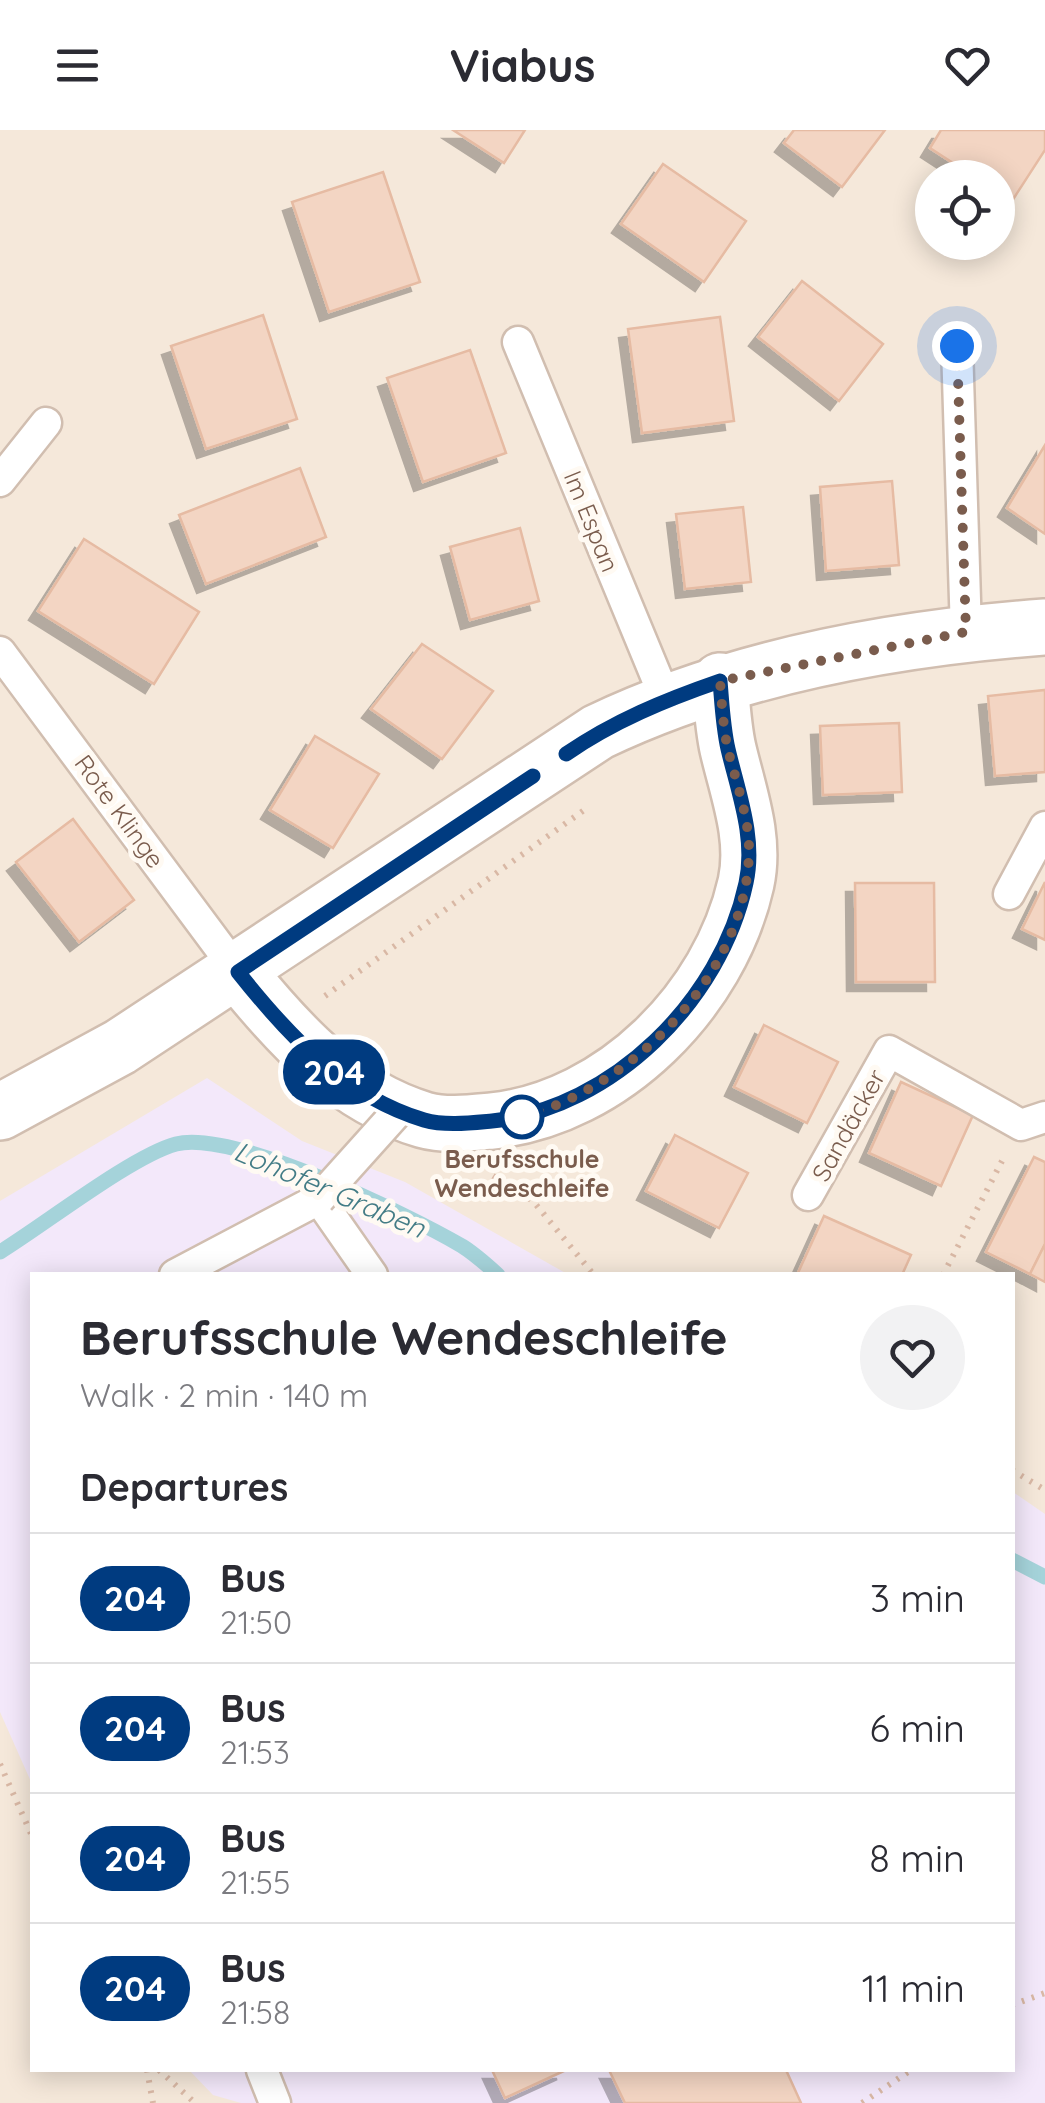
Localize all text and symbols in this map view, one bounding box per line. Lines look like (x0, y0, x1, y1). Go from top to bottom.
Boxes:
text: Viabus (450, 37, 595, 93)
icon: menu (50, 38, 105, 93)
icon: heart (940, 38, 995, 93)
map controls (915, 160, 1015, 260)
button: locate (915, 160, 1015, 260)
your location (932, 321, 982, 371)
street label: Im Espan (558, 466, 626, 576)
street label: Rote Klinge (68, 748, 172, 874)
line badge: 204 (276, 1040, 392, 1104)
text: 204 (303, 1050, 365, 1094)
street label: Sandäcker (805, 1063, 892, 1187)
marker: Berufsschule Wendeschleife (501, 1096, 543, 1138)
water label: Lohofer Graben (229, 1133, 431, 1245)
place label: Berufsschule Wendeschleife (434, 1143, 610, 1203)
button: heart (860, 1305, 965, 1410)
text: Berufsschule Wendeschleife (80, 1307, 728, 1367)
text: Walk · 2 min · 140 m (80, 1375, 368, 1415)
text: Departures (80, 1463, 288, 1511)
text: Bus (220, 1554, 286, 1602)
text: 3 min (870, 1574, 965, 1622)
text: 204 (104, 1576, 166, 1620)
text: 21:50 (220, 1602, 292, 1642)
text: Bus (220, 1684, 286, 1732)
text: 6 min (869, 1704, 965, 1752)
text: 204 (104, 1706, 166, 1750)
text: 21:53 (220, 1732, 290, 1772)
text: Bus (220, 1814, 286, 1862)
text: 8 min (869, 1834, 965, 1882)
text: 204 (104, 1836, 166, 1880)
text: 21:55 (220, 1862, 290, 1902)
text: Bus (220, 1944, 286, 1992)
text: 11 min (862, 1964, 965, 2012)
text: 204 (104, 1966, 166, 2010)
text: 21:58 (220, 1992, 290, 2032)

